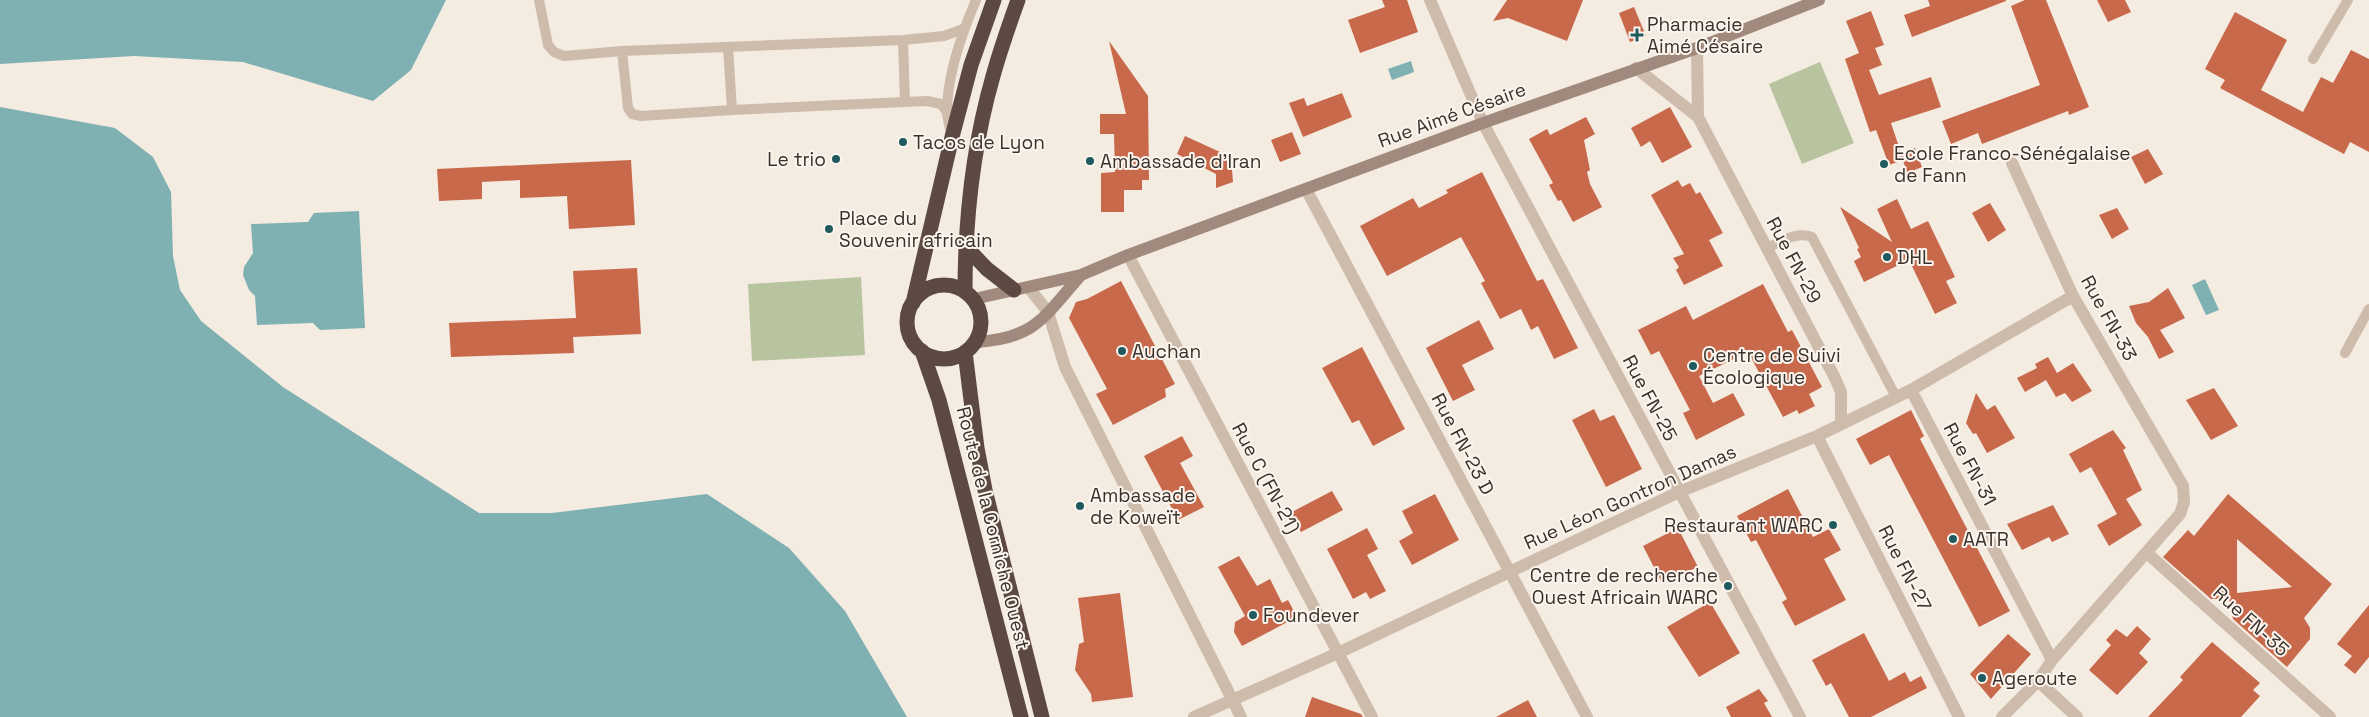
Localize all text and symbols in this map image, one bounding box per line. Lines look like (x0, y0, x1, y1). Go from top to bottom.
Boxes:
place label: Pharmacie Aimé Césaire (1647, 12, 1763, 59)
marker: Pharmacie Aimé Césaire (1631, 29, 1643, 41)
street label: Rue Aimé Césaire (1375, 77, 1529, 153)
place label: Tacos de Lyon (913, 130, 1045, 155)
marker: Tacos de Lyon (897, 136, 909, 148)
place label: Ecole Franco-Sénégalaise de Fann (1894, 141, 2130, 188)
place label: Le trio (767, 147, 826, 172)
place label: Ambassade d'Iran (1100, 149, 1261, 174)
marker: Le trio (830, 153, 842, 165)
marker: Ambassade d'Iran (1084, 155, 1096, 167)
marker: Ecole Franco-Sénégalaise de Fann (1878, 158, 1890, 170)
place label: Place du Souvenir africain (839, 206, 993, 253)
street label: Rue FN-29 (1761, 212, 1827, 308)
marker: Place du Souvenir africain (823, 223, 835, 235)
place label: DHL (1897, 245, 1932, 270)
marker: DHL (1881, 251, 1893, 263)
street label: Rue FN-33 (2075, 271, 2143, 365)
place label: Auchan (1132, 339, 1201, 364)
place label: Centre de Suivi Écologique (1703, 343, 1841, 390)
marker: Auchan (1116, 345, 1128, 357)
street label: Rue FN-25 (1617, 351, 1683, 445)
marker: Centre de Suivi Écologique (1687, 360, 1699, 372)
street label: Rue FN-23 D (1426, 389, 1500, 499)
street label: Route de la Corniche Ouest (951, 404, 1035, 652)
street label: Rue C (FN-21) (1226, 418, 1306, 538)
street label: Rue FN-31 (1938, 418, 2002, 510)
street label: Rue Léon Gontron Damas (1520, 439, 1740, 555)
place label: Ambassade de Koweït (1090, 483, 1196, 530)
marker: Ambassade de Koweït (1074, 500, 1086, 512)
place label: Restaurant WARC (1664, 513, 1823, 538)
marker: Restaurant WARC (1827, 519, 1839, 531)
street label: Rue FN-27 (1873, 521, 1937, 615)
place label: AATR (1963, 527, 2009, 552)
marker: AATR (1947, 533, 1959, 545)
place label: Centre de recherche Ouest Africain WARC (1530, 563, 1718, 610)
marker: Centre de recherche Ouest Africain WARC (1722, 580, 1734, 592)
street label: Rue FN-35 (2208, 580, 2294, 662)
place label: Foundever (1263, 603, 1360, 628)
marker: Foundever (1247, 609, 1259, 621)
place label: Ageroute (1992, 666, 2077, 691)
marker: Ageroute (1976, 672, 1988, 684)

